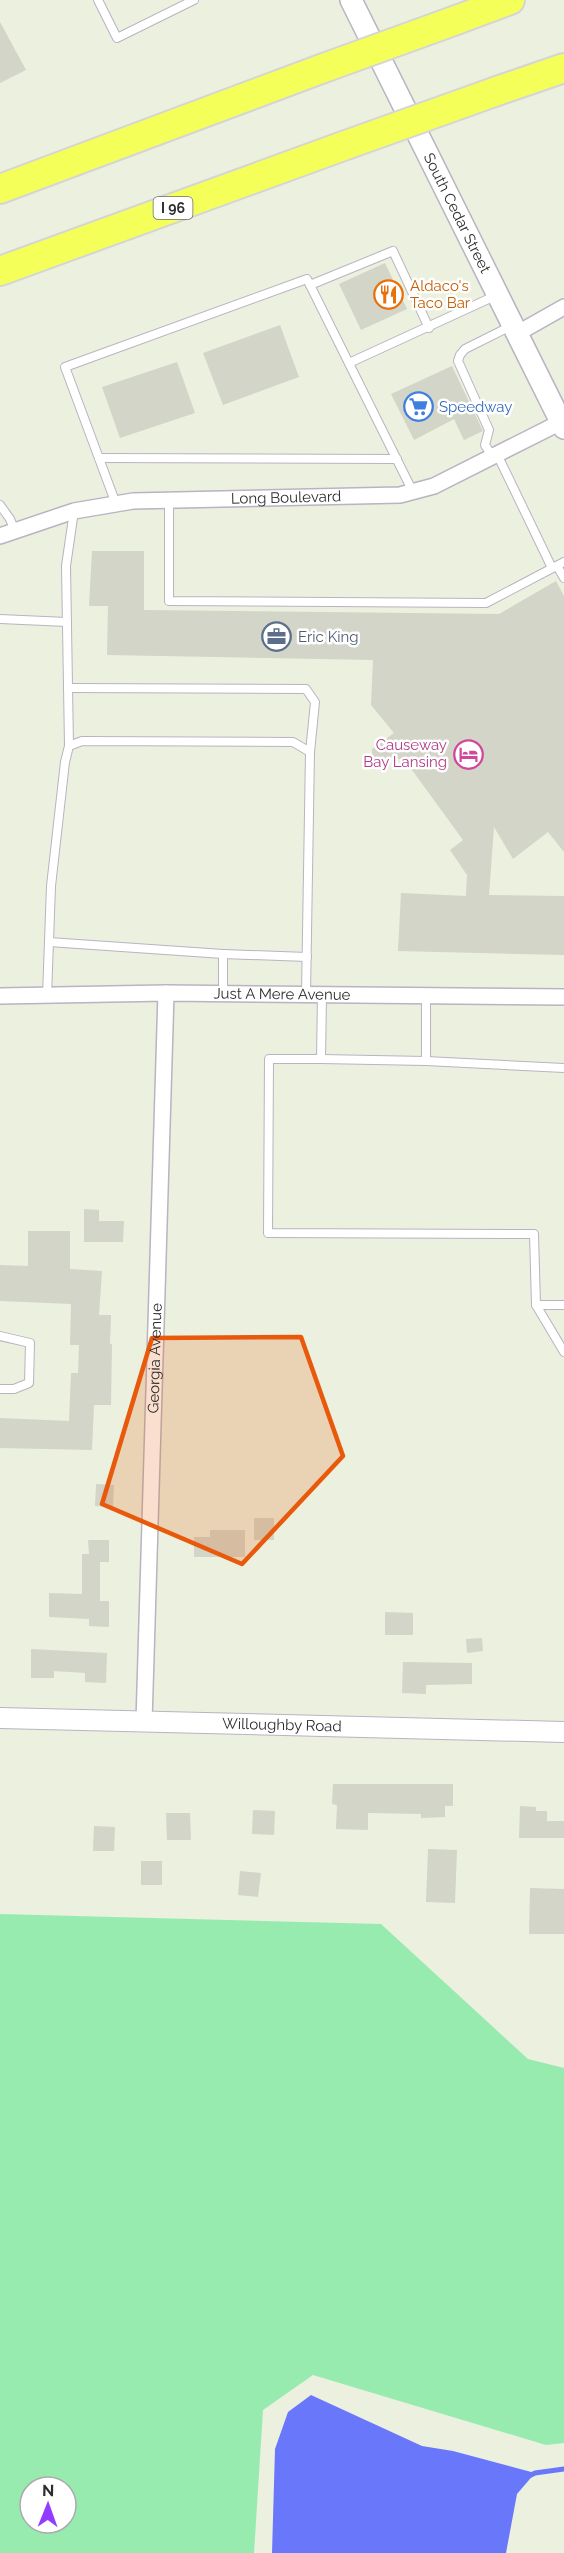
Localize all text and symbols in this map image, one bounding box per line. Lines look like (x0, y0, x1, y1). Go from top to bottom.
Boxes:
street label: South Cedar Street (420, 150, 494, 276)
road number: I 96 (154, 197, 192, 219)
place label: Aldaco's Taco Bar (410, 277, 471, 312)
restaurant icon: Aldaco's Taco Bar (373, 279, 405, 311)
supermarket icon: Speedway (402, 391, 434, 423)
place label: Speedway (439, 398, 512, 416)
street label: Long Boulevard (231, 487, 341, 508)
office icon: Eric King (261, 621, 293, 653)
place label: Eric King (298, 628, 359, 646)
place label: Causeway Bay Lansing (363, 736, 447, 771)
hotel icon: Causeway Bay Lansing (452, 738, 484, 770)
street label: Just A Mere Avenue (213, 984, 351, 1004)
street label: Georgia Avenue (144, 1303, 166, 1414)
street label: Willoughby Road (222, 1715, 342, 1735)
north arrow (18, 2475, 78, 2535)
text: N (42, 2481, 55, 2500)

